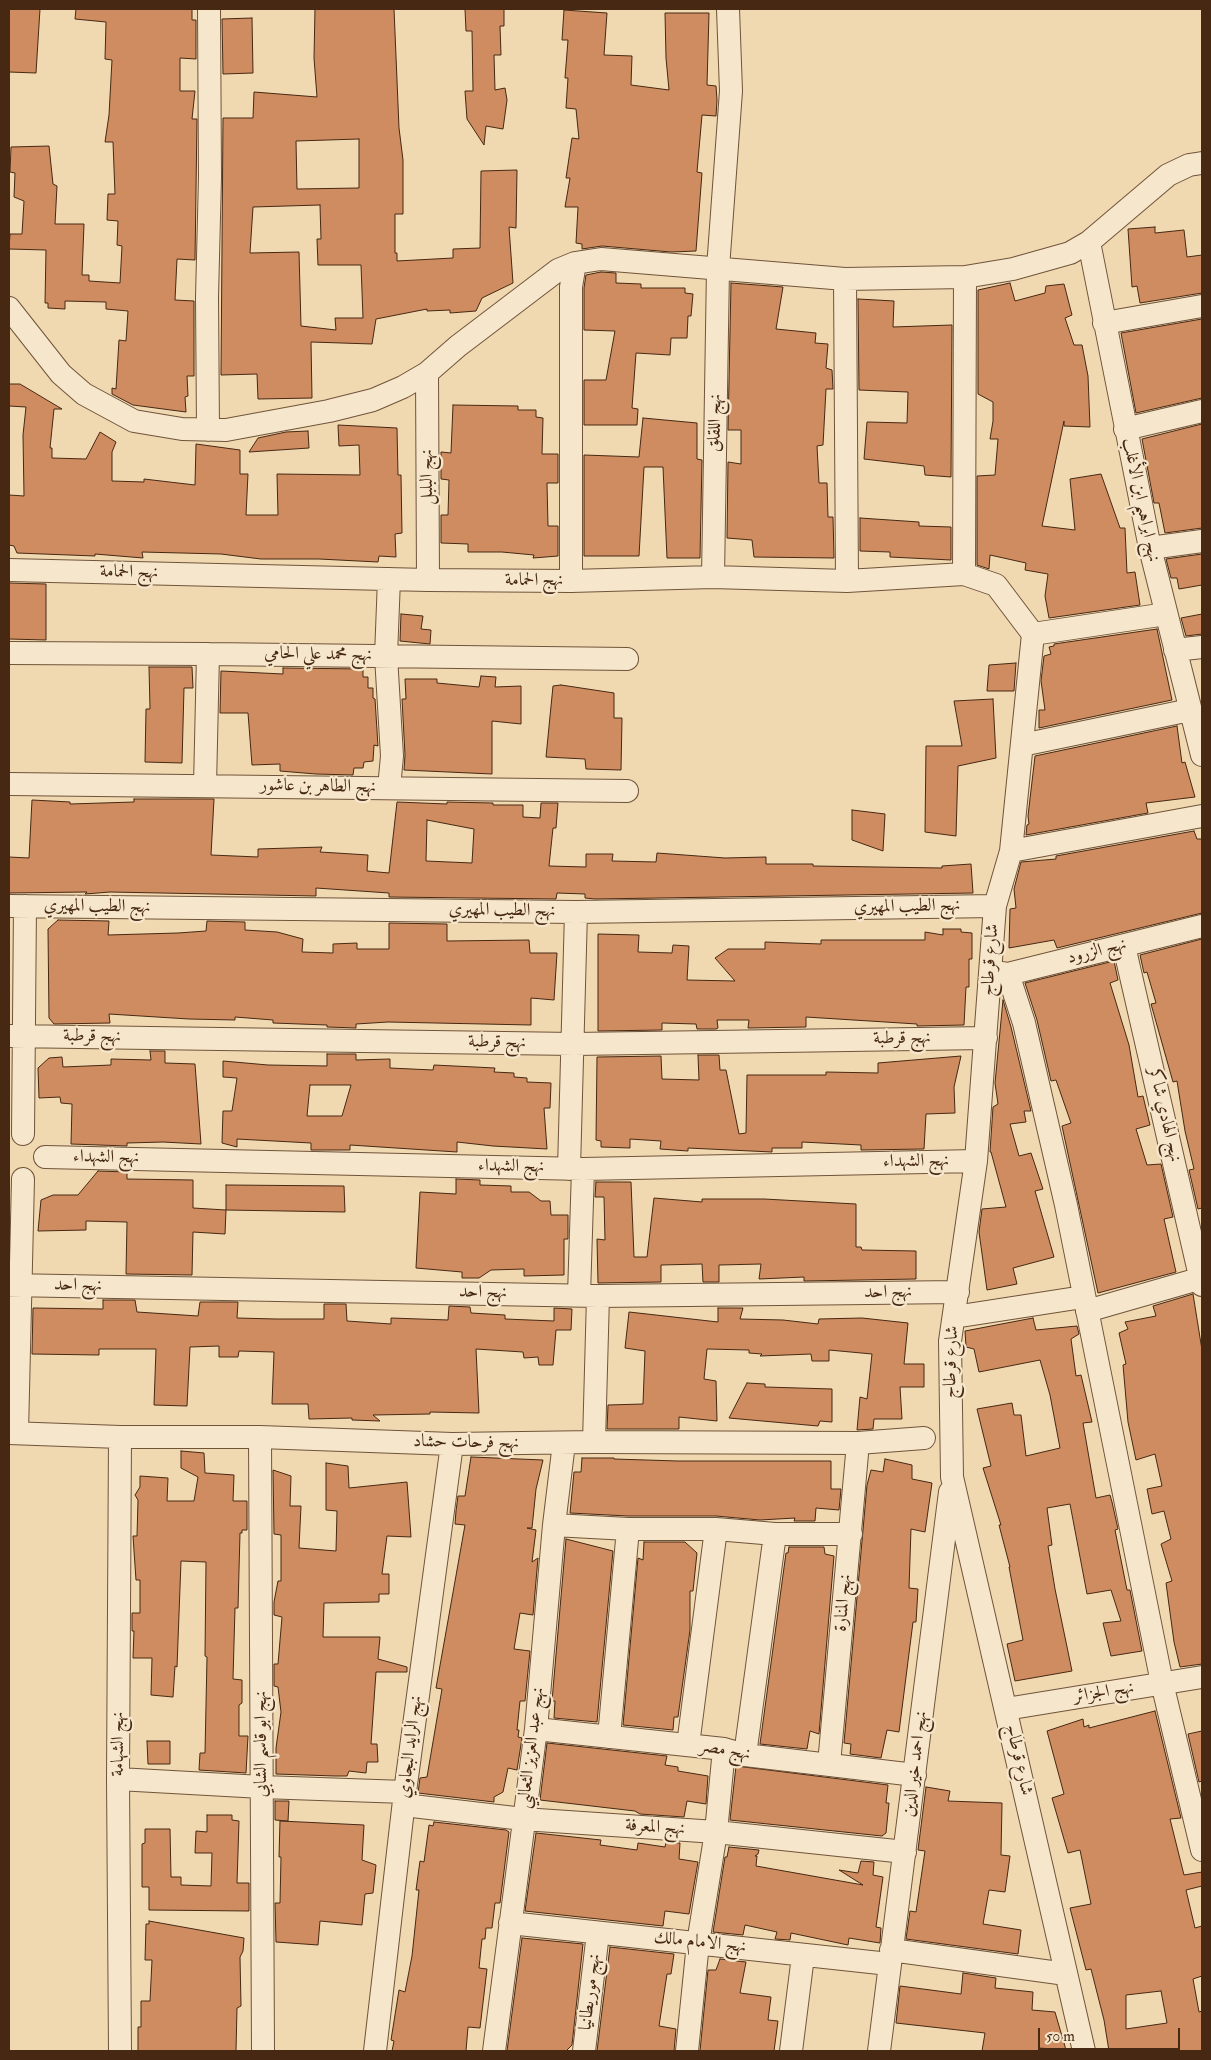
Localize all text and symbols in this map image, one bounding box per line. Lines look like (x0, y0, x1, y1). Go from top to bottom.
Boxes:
street label: نهج اللقلق (705, 394, 727, 452)
street label: نهج ابراهيم ابن الأغلب (1116, 436, 1164, 564)
street label: نهج البلبل (417, 449, 439, 505)
street label: نهج الحمامة (100, 562, 158, 584)
street label: نهج الحمامة (505, 570, 563, 592)
street label: نهج محمد علي الحامي (264, 643, 372, 667)
street label: نهج الطاهر بن عاشور (260, 775, 376, 799)
street label: نهج الطيب المهيري (43, 895, 151, 919)
street label: نهج الطيب المهيري (853, 895, 961, 919)
street label: نهج الطيب المهيري (448, 899, 556, 923)
street label: شارع قرطاج (978, 923, 1004, 997)
street label: نهج الزرود (1065, 934, 1129, 970)
street label: نهج قرطبة (63, 1026, 121, 1048)
street label: نهج قرطبة (873, 1028, 931, 1050)
street label: نهج قرطبة (468, 1032, 526, 1054)
street label: نهج الهادي شاكر (1143, 1066, 1185, 1164)
street label: نهج الشهداء (73, 1147, 139, 1169)
street label: نهج الشهداء (883, 1151, 949, 1173)
street label: نهج الشهداء (478, 1156, 544, 1178)
street label: نهج احد (54, 1275, 102, 1297)
street label: نهج احد (459, 1282, 507, 1304)
street label: نهج احد (864, 1282, 912, 1304)
street label: شارع قرطاج (940, 1325, 964, 1399)
street label: نهج فرحات حشاد (413, 1431, 519, 1455)
street label: نهج المنارة (831, 1573, 857, 1633)
street label: نهج الجزائر (1072, 1678, 1136, 1708)
street label: نهج عبد العزيز الثعالبي (514, 1686, 550, 1810)
street label: نهج ابو قاسم الشابي (251, 1691, 273, 1797)
street label: نهج الرايد البجاوي (394, 1694, 428, 1800)
street label: نهج احمد خير الدين (899, 1710, 933, 1818)
street label: نهج الشهامة (108, 1712, 130, 1776)
street label: شارع قرطاج (999, 1722, 1037, 1798)
street label: نهج مصر (698, 1736, 752, 1766)
street label: نهج المعرفة (624, 1815, 686, 1841)
street label: نهج الامام مالك (653, 1927, 747, 1959)
street label: نهج موريطانيا (576, 1952, 606, 2032)
scale bar (1041, 2018, 1184, 2050)
text: 50 m (1046, 2027, 1075, 2046)

